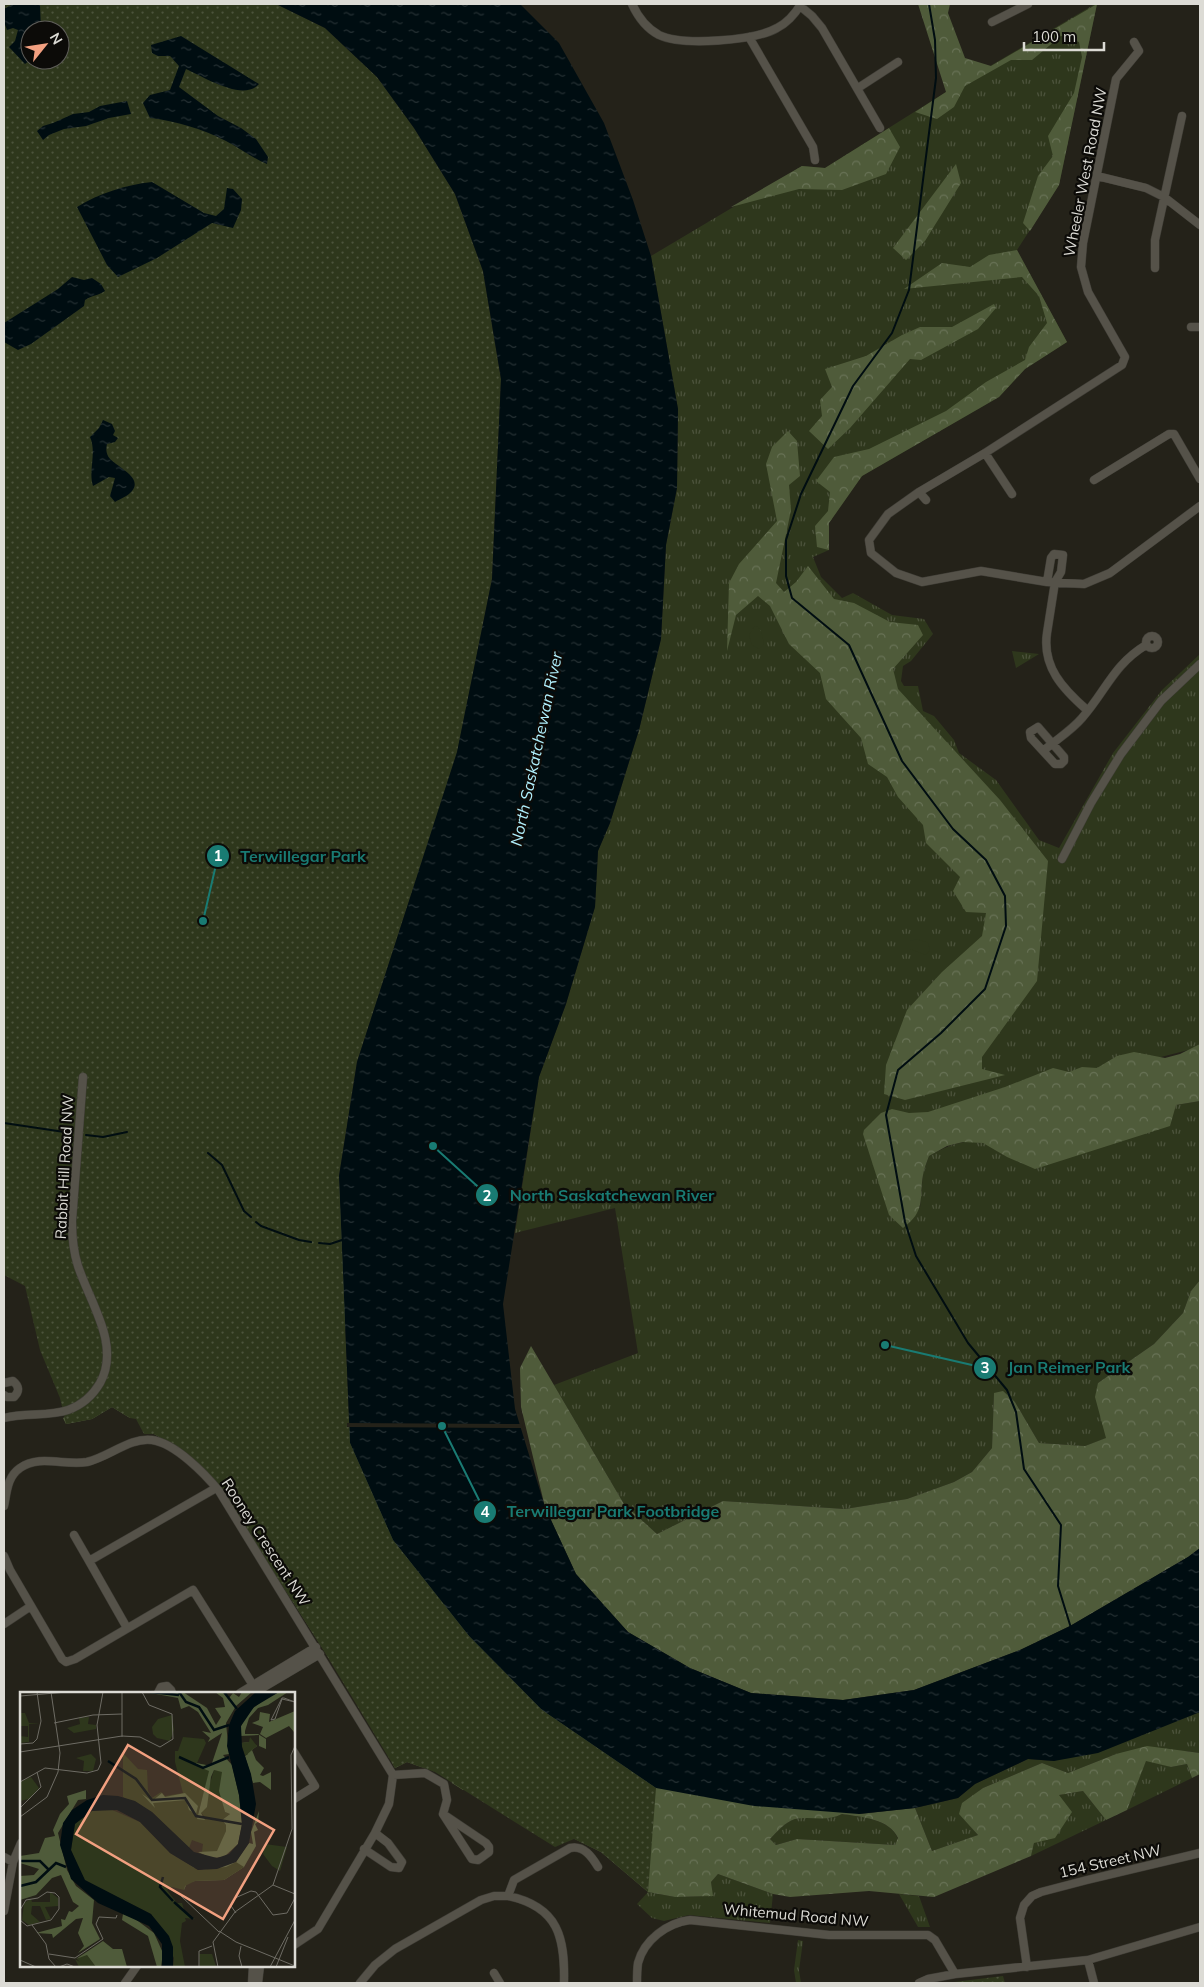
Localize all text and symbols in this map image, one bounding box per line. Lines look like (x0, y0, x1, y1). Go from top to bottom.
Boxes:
north arrow (20, 20, 70, 70)
scale bar (1024, 20, 1104, 52)
text: 100 m (1032, 27, 1076, 46)
text: N (46, 29, 67, 48)
street label: Wheeler West Road NW (1059, 85, 1111, 258)
water label: North Saskatchewan River (506, 649, 567, 848)
callout: Terwillegar Park (206, 841, 376, 872)
text: 1 (213, 846, 223, 865)
text: Terwillegar Park (240, 846, 367, 866)
street label: Rabbit Hill Road NW (51, 1094, 77, 1240)
callout: North Saskatchewan River (475, 1180, 724, 1211)
text: North Saskatchewan River (510, 1185, 715, 1205)
text: 2 (482, 1186, 492, 1205)
callout: Jan Reimer Park (972, 1352, 1140, 1383)
text: Jan Reimer Park (1008, 1357, 1132, 1377)
text: 3 (980, 1358, 990, 1377)
street label: Rooney Crescent NW (218, 1475, 315, 1610)
callout: Terwillegar Park Footbridge (472, 1496, 730, 1527)
text: Terwillegar Park Footbridge (507, 1501, 720, 1521)
text: 4 (480, 1502, 490, 1521)
inset map (20, 1692, 295, 1967)
street label: 154 Street NW (1057, 1840, 1163, 1882)
street label: Whitemud Road NW (723, 1899, 870, 1931)

